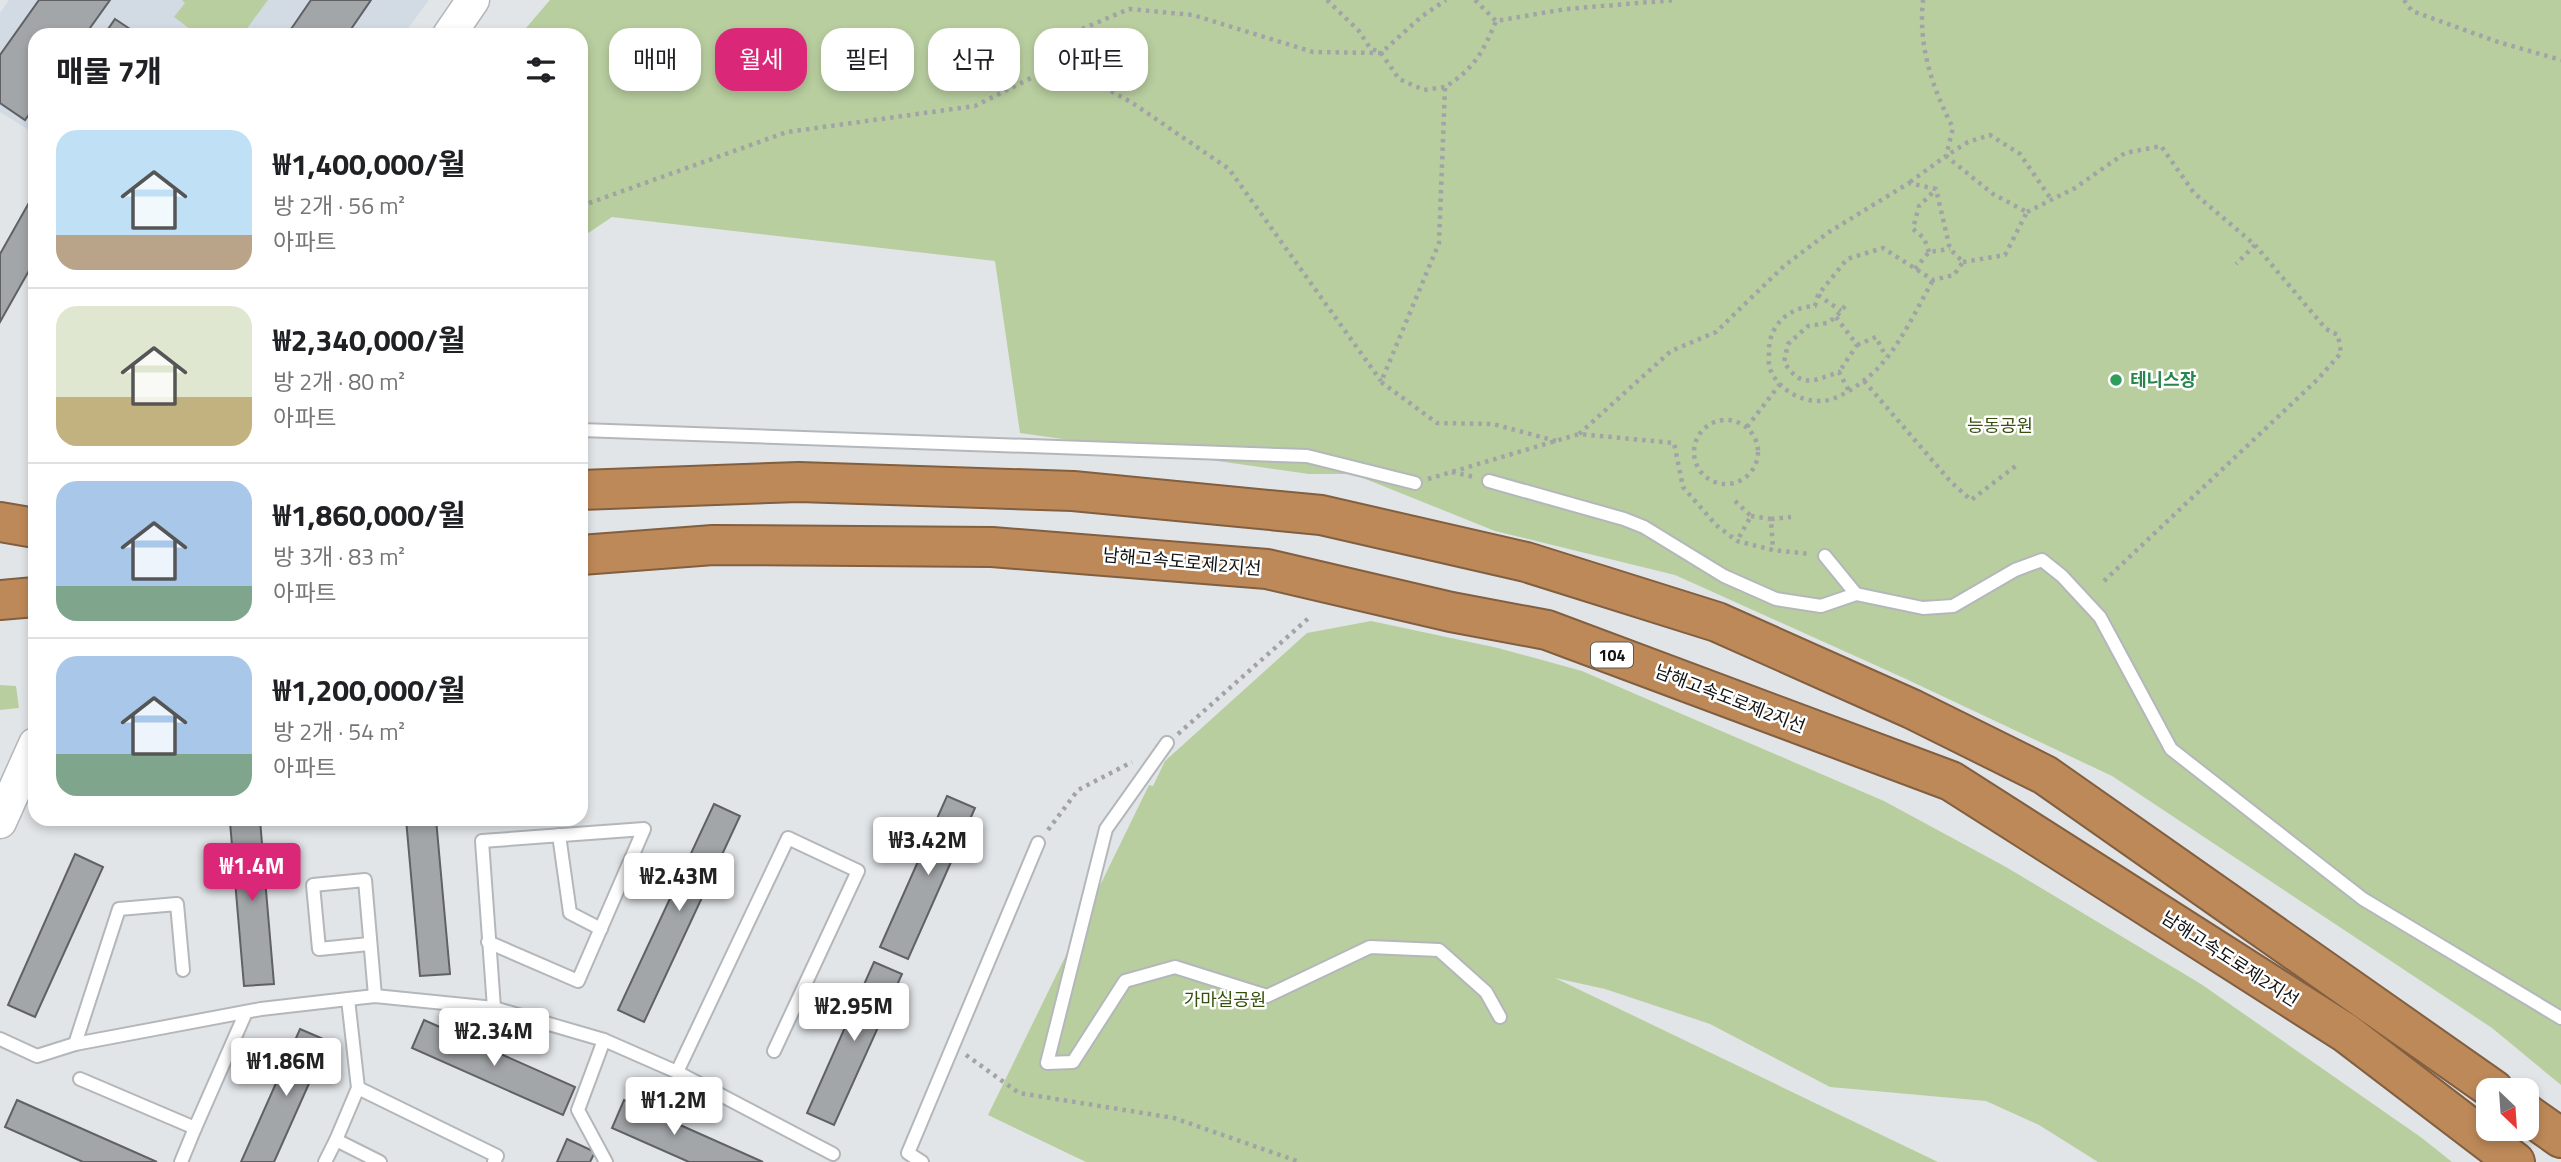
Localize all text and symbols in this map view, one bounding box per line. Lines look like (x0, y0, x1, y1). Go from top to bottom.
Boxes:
chip: 매매 (609, 28, 701, 91)
chip: 월세 (715, 28, 807, 91)
chip: 필터 (821, 28, 914, 91)
chip: 신규 (928, 28, 1020, 91)
chip: 아파트 (1034, 28, 1148, 91)
text: 매물 7개 (56, 48, 162, 94)
icon: filters (522, 51, 560, 89)
text: ₩1,400,000/월 (273, 141, 466, 187)
icon: home (112, 158, 196, 242)
text: 방 2개 · 56 m² (273, 188, 405, 223)
text: 아파트 (273, 224, 336, 259)
text: ₩2,340,000/월 (273, 317, 466, 363)
icon: home (112, 334, 196, 418)
text: 방 2개 · 80 m² (273, 364, 405, 399)
place label: 테니스장 (2130, 366, 2197, 393)
marker: 테니스장 (2108, 372, 2124, 388)
text: 아파트 (273, 400, 336, 435)
park label: 능동공원 (1967, 412, 2033, 439)
text: ₩1,860,000/월 (273, 492, 466, 538)
icon: home (112, 509, 196, 593)
text: 방 3개 · 83 m² (273, 539, 405, 574)
street label: 남해고속도로제2지선 (1102, 541, 1262, 582)
text: 아파트 (273, 575, 336, 610)
road number: 104 (1591, 642, 1633, 668)
street label: 남해고속도로제2지선 (1651, 657, 1809, 740)
text: ₩1,200,000/월 (273, 667, 466, 713)
icon: home (112, 684, 196, 768)
text: 방 2개 · 54 m² (273, 714, 405, 749)
text: 아파트 (273, 750, 336, 785)
pin: ₩3.42M (871, 818, 985, 877)
text: ₩3.42M (889, 822, 967, 857)
pin: ₩1.4M (203, 844, 301, 903)
text: ₩1.4M (220, 848, 284, 883)
pin: ₩2.43M (622, 853, 736, 913)
text: ₩2.43M (640, 858, 718, 893)
street label: 남해고속도로제2지선 (2156, 904, 2304, 1013)
pin: ₩2.95M (797, 984, 911, 1043)
park label: 가마실공원 (1184, 986, 1266, 1013)
text: ₩2.95M (815, 988, 893, 1023)
pin: ₩2.34M (437, 1009, 551, 1068)
text: ₩2.34M (455, 1013, 533, 1048)
pin: ₩1.86M (229, 1038, 343, 1098)
text: ₩1.86M (247, 1043, 325, 1078)
pin: ₩1.2M (625, 1078, 723, 1137)
north arrow (2476, 1078, 2539, 1141)
map controls (2476, 1078, 2539, 1141)
text: ₩1.2M (642, 1082, 706, 1117)

